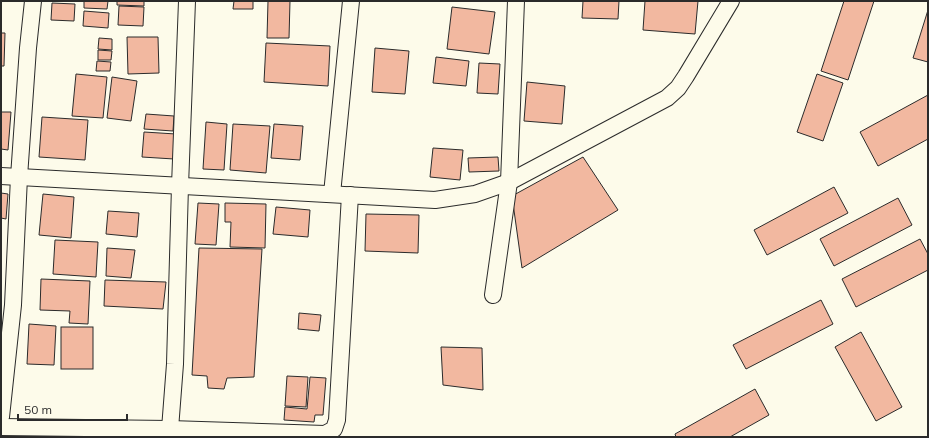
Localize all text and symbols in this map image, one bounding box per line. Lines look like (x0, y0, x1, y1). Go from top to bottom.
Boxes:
scale bar (18, 396, 127, 422)
text: 50 m (24, 402, 52, 417)

